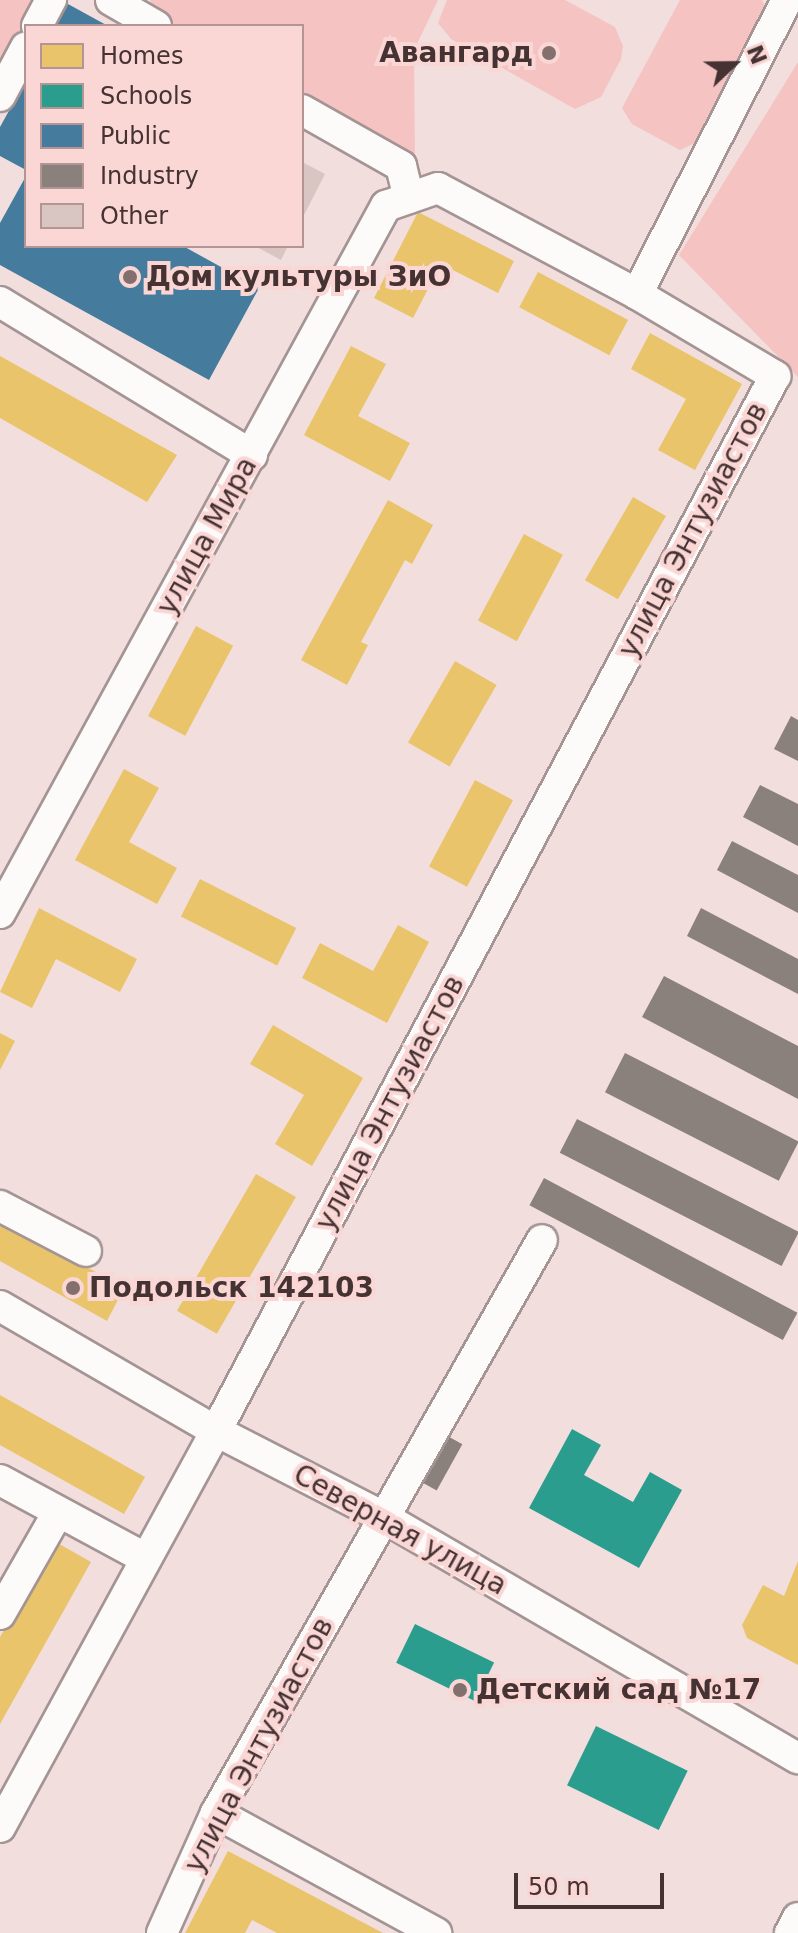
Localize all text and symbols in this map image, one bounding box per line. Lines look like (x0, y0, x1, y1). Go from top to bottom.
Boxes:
legend (24, 24, 304, 248)
north arrow (694, 24, 774, 104)
place label: Авангард (379, 36, 533, 70)
text: Homes (100, 42, 183, 70)
text: N (742, 42, 772, 68)
marker: Авангард (540, 44, 558, 62)
text: Schools (100, 82, 192, 110)
text: Public (100, 122, 171, 150)
text: Industry (100, 162, 199, 190)
text: Other (100, 202, 168, 230)
place label: Дом культуры ЗиО (146, 260, 451, 294)
marker: Дом культуры ЗиО (121, 268, 139, 286)
street label: улица Энтузиастов (611, 397, 775, 663)
street label: улица Мира (150, 451, 264, 621)
street label: улица Энтузиастов (308, 970, 472, 1236)
place label: Подольск 142103 (89, 1271, 374, 1305)
marker: Подольск 142103 (64, 1279, 82, 1297)
street label: Северная улица (288, 1458, 512, 1602)
street label: улица Энтузиастов (177, 1612, 341, 1878)
place label: Детский сад №17 (476, 1673, 761, 1707)
marker: Детский сад №17 (451, 1681, 469, 1699)
scale bar (518, 1857, 668, 1907)
text: 50 m (528, 1873, 590, 1901)

